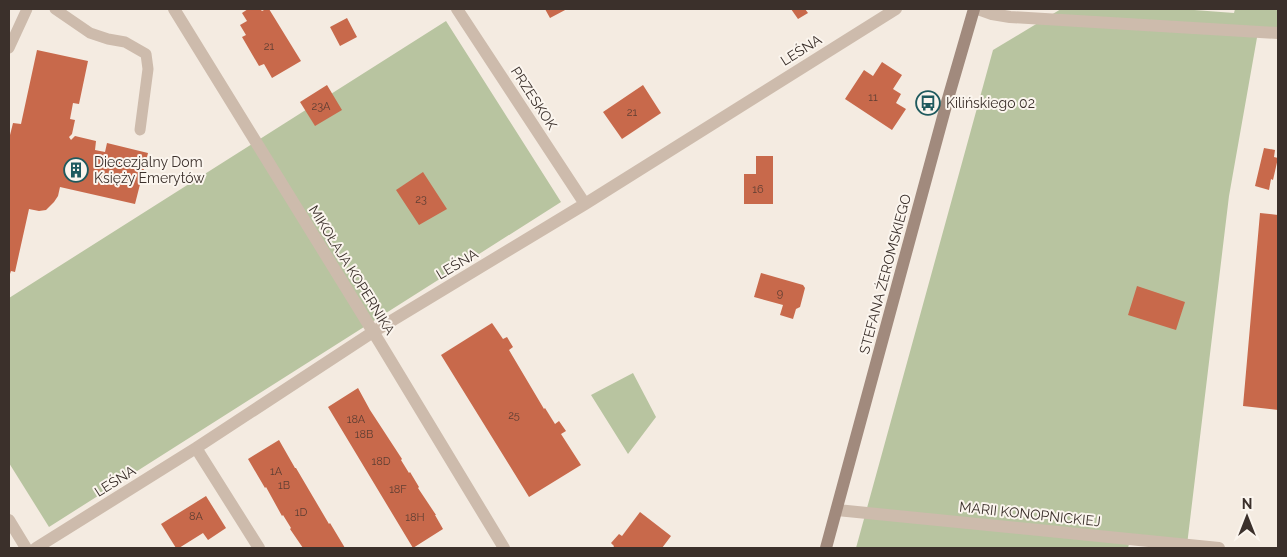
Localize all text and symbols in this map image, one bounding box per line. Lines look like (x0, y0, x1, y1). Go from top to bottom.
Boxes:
street label: LEŚNA (777, 30, 825, 69)
house number: 21 (264, 40, 275, 53)
street label: PRZESKOK (508, 64, 560, 132)
bus stop icon: Kilińskiego 02 (915, 90, 941, 116)
house number: 11 (868, 91, 878, 104)
place label: Kilińskiego 02 (946, 95, 1035, 111)
house number: 23A (311, 100, 331, 113)
house number: 21 (627, 106, 638, 119)
place label: Diecezjalny Dom Księży Emerytów (94, 154, 205, 186)
building icon: Diecezjalny Dom Księży Emerytów (63, 157, 89, 183)
house number: 16 (752, 183, 764, 196)
street label: STEFANA ŻEROMSKIEGO (854, 192, 914, 356)
house number: 23 (415, 193, 427, 206)
street label: MIKOŁAJA KOPERNIKA (306, 202, 399, 338)
street label: LEŚNA (433, 244, 481, 283)
house number: 9 (777, 287, 783, 300)
house number: 25 (508, 409, 520, 422)
house number: 18A (347, 413, 366, 426)
house number: 18B (355, 428, 373, 441)
house number: 18D (371, 455, 391, 468)
street label: LEŚNA (91, 461, 139, 500)
house number: 1A (270, 465, 283, 478)
house number: 1B (278, 479, 290, 492)
house number: 18F (389, 483, 407, 496)
north arrow (1222, 492, 1272, 542)
text: N (1242, 496, 1252, 512)
street label: MARII KONOPNICKIEJ (959, 499, 1101, 529)
house number: 1D (295, 506, 307, 519)
house number: 8A (189, 510, 203, 523)
house number: 18H (405, 511, 425, 524)

